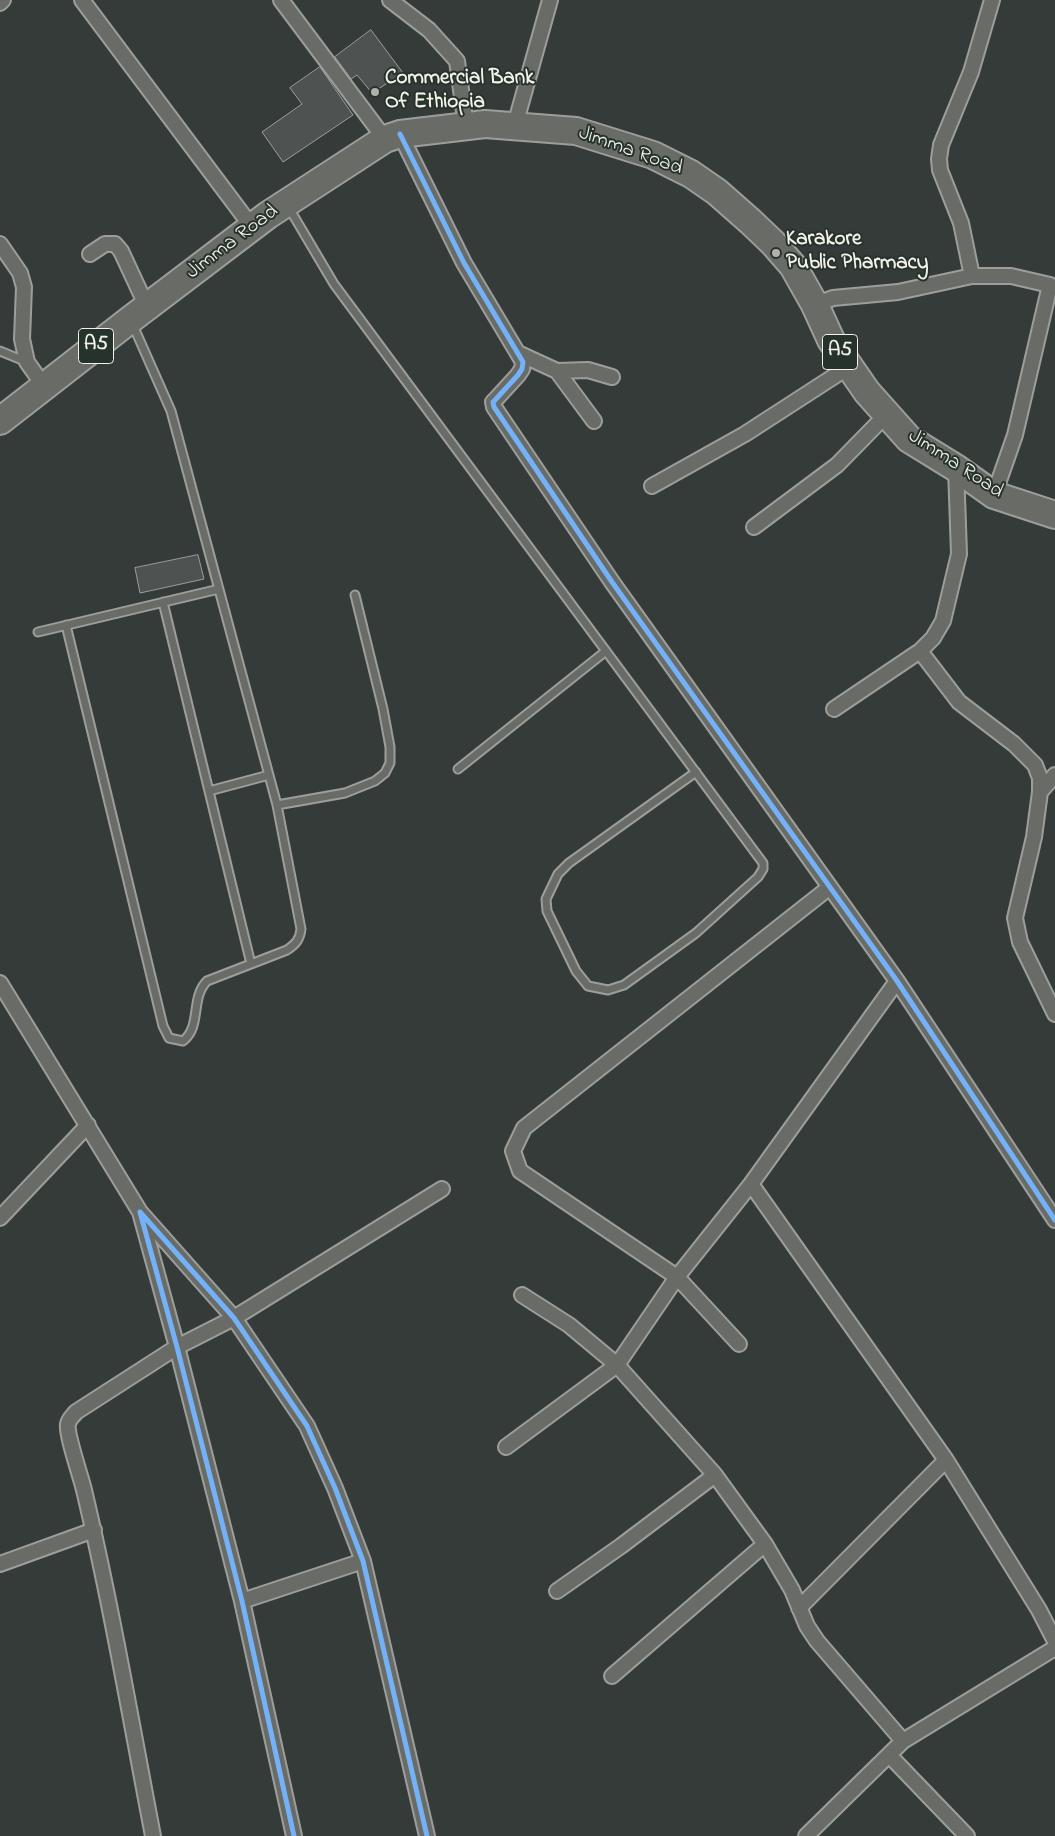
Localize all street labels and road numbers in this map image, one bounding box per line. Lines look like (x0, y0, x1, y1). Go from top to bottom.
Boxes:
street label: Jimma Road (575, 122, 685, 182)
street label: Jimma Road (182, 200, 284, 286)
road number: A5 (78, 328, 114, 364)
road number: A5 (822, 334, 858, 370)
street label: Jimma Road (902, 425, 1008, 505)

